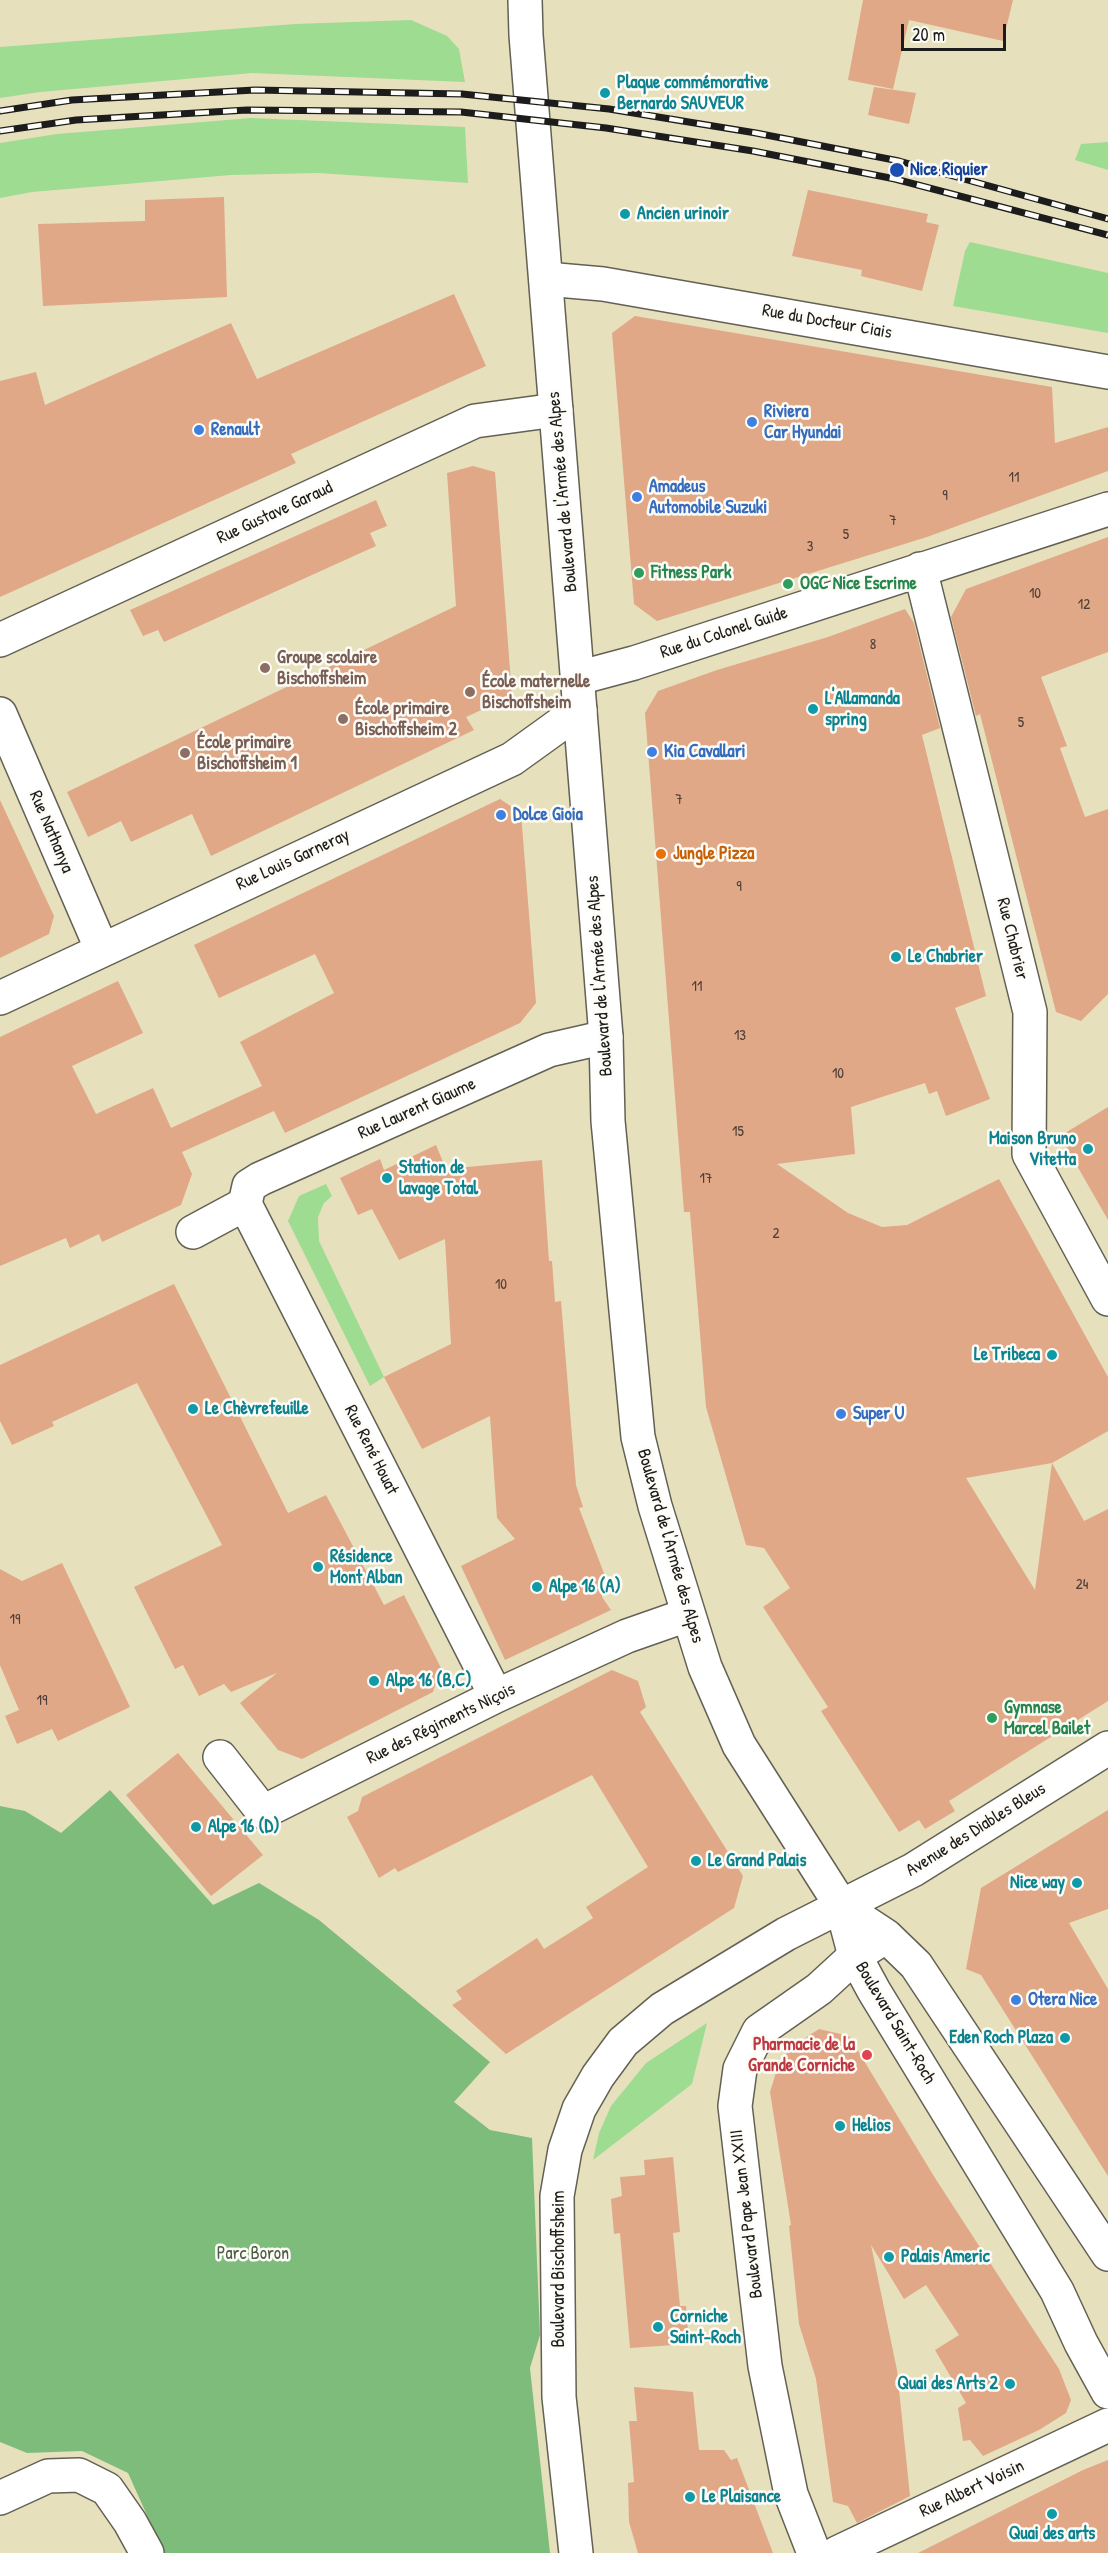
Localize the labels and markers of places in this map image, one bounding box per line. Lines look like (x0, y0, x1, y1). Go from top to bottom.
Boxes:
place label: Plaque commémorative Bernardo SAUVEUR (617, 72, 768, 115)
marker: Plaque commémorative Bernardo SAUVEUR (598, 86, 612, 100)
place label: Nice Riquier (910, 159, 988, 181)
marker: Nice Riquier (888, 161, 906, 179)
place label: Ancien urinoir (637, 203, 729, 225)
marker: Ancien urinoir (618, 207, 632, 221)
place label: Riviera Car Hyundai (764, 401, 841, 444)
marker: Riviera Car Hyundai (745, 415, 759, 429)
place label: Renault (211, 419, 260, 441)
marker: Renault (192, 423, 206, 437)
place label: Amadeus Automobile Suzuki (649, 476, 767, 518)
marker: Amadeus Automobile Suzuki (630, 490, 644, 504)
place label: Fitness Park (651, 562, 731, 584)
marker: Fitness Park (632, 566, 646, 580)
place label: OGC Nice Escrime (800, 573, 917, 595)
marker: OGC Nice Escrime (781, 577, 795, 591)
place label: Groupe scolaire Bischoffsheim (277, 647, 377, 690)
marker: Groupe scolaire Bischoffsheim (258, 661, 272, 675)
place label: École maternelle Bischoffsheim (482, 671, 590, 714)
marker: École maternelle Bischoffsheim (463, 685, 477, 699)
place label: L'Allamanda spring (825, 688, 900, 730)
place label: École primaire Bischoffsheim 2 (355, 698, 457, 740)
marker: L'Allamanda spring (806, 702, 820, 716)
marker: École primaire Bischoffsheim 2 (336, 712, 350, 726)
place label: École primaire Bischoffsheim 1 (197, 732, 297, 774)
place label: Kia Cavallari (664, 741, 746, 763)
marker: Kia Cavallari (645, 745, 659, 759)
marker: École primaire Bischoffsheim 1 (178, 746, 192, 760)
place label: Dolce Gioia (513, 804, 583, 826)
marker: Dolce Gioia (494, 808, 508, 822)
place label: Jungle Pizza (673, 843, 754, 865)
marker: Jungle Pizza (654, 847, 668, 861)
place label: Le Chabrier (908, 946, 983, 968)
marker: Le Chabrier (889, 950, 903, 964)
place label: Maison Bruno Vitetta (989, 1128, 1076, 1170)
marker: Maison Bruno Vitetta (1081, 1142, 1095, 1156)
place label: Station de lavage Total (399, 1157, 478, 1200)
marker: Station de lavage Total (380, 1171, 394, 1185)
place label: Le Tribeca (974, 1344, 1040, 1366)
marker: Le Tribeca (1045, 1348, 1059, 1362)
place label: Le Chèvrefeuille (205, 1398, 309, 1420)
marker: Le Chèvrefeuille (186, 1402, 200, 1416)
place label: Super U (853, 1403, 904, 1425)
marker: Super U (834, 1407, 848, 1421)
place label: Résidence Mont Alban (330, 1546, 403, 1588)
marker: Résidence Mont Alban (311, 1560, 325, 1574)
place label: Alpe 16 (A) (549, 1576, 621, 1598)
marker: Alpe 16 (A) (530, 1580, 544, 1594)
place label: Alpe 16 (B,C) (386, 1670, 472, 1692)
marker: Alpe 16 (B,C) (367, 1674, 381, 1688)
place label: Gymnase Marcel Bailet (1004, 1697, 1090, 1740)
marker: Gymnase Marcel Bailet (985, 1711, 999, 1725)
place label: Alpe 16 (D) (208, 1816, 280, 1838)
marker: Alpe 16 (D) (189, 1820, 203, 1834)
place label: Le Grand Palais (708, 1850, 806, 1872)
marker: Le Grand Palais (689, 1854, 703, 1868)
place label: Nice way (1010, 1872, 1065, 1894)
marker: Nice way (1070, 1876, 1084, 1890)
place label: Otera Nice (1028, 1989, 1097, 2011)
marker: Otera Nice (1009, 1993, 1023, 2007)
place label: Eden Roch Plaza (949, 2027, 1053, 2049)
marker: Eden Roch Plaza (1058, 2031, 1072, 2045)
place label: Pharmacie de la Grande Corniche (748, 2034, 855, 2076)
marker: Pharmacie de la Grande Corniche (860, 2048, 874, 2062)
place label: Helios (852, 2115, 891, 2137)
marker: Helios (833, 2119, 847, 2133)
place label: Palais Americ (901, 2246, 990, 2268)
marker: Palais Americ (882, 2250, 896, 2264)
place label: Corniche Saint-Roch (670, 2306, 741, 2348)
marker: Corniche Saint-Roch (651, 2320, 665, 2334)
place label: Quai des Arts 2 (897, 2373, 998, 2395)
marker: Quai des Arts 2 (1003, 2377, 1017, 2391)
place label: Le Plaisance (702, 2486, 781, 2508)
marker: Le Plaisance (683, 2490, 697, 2504)
marker: Quai des arts (1045, 2507, 1059, 2521)
place label: Quai des arts (1009, 2523, 1095, 2545)

